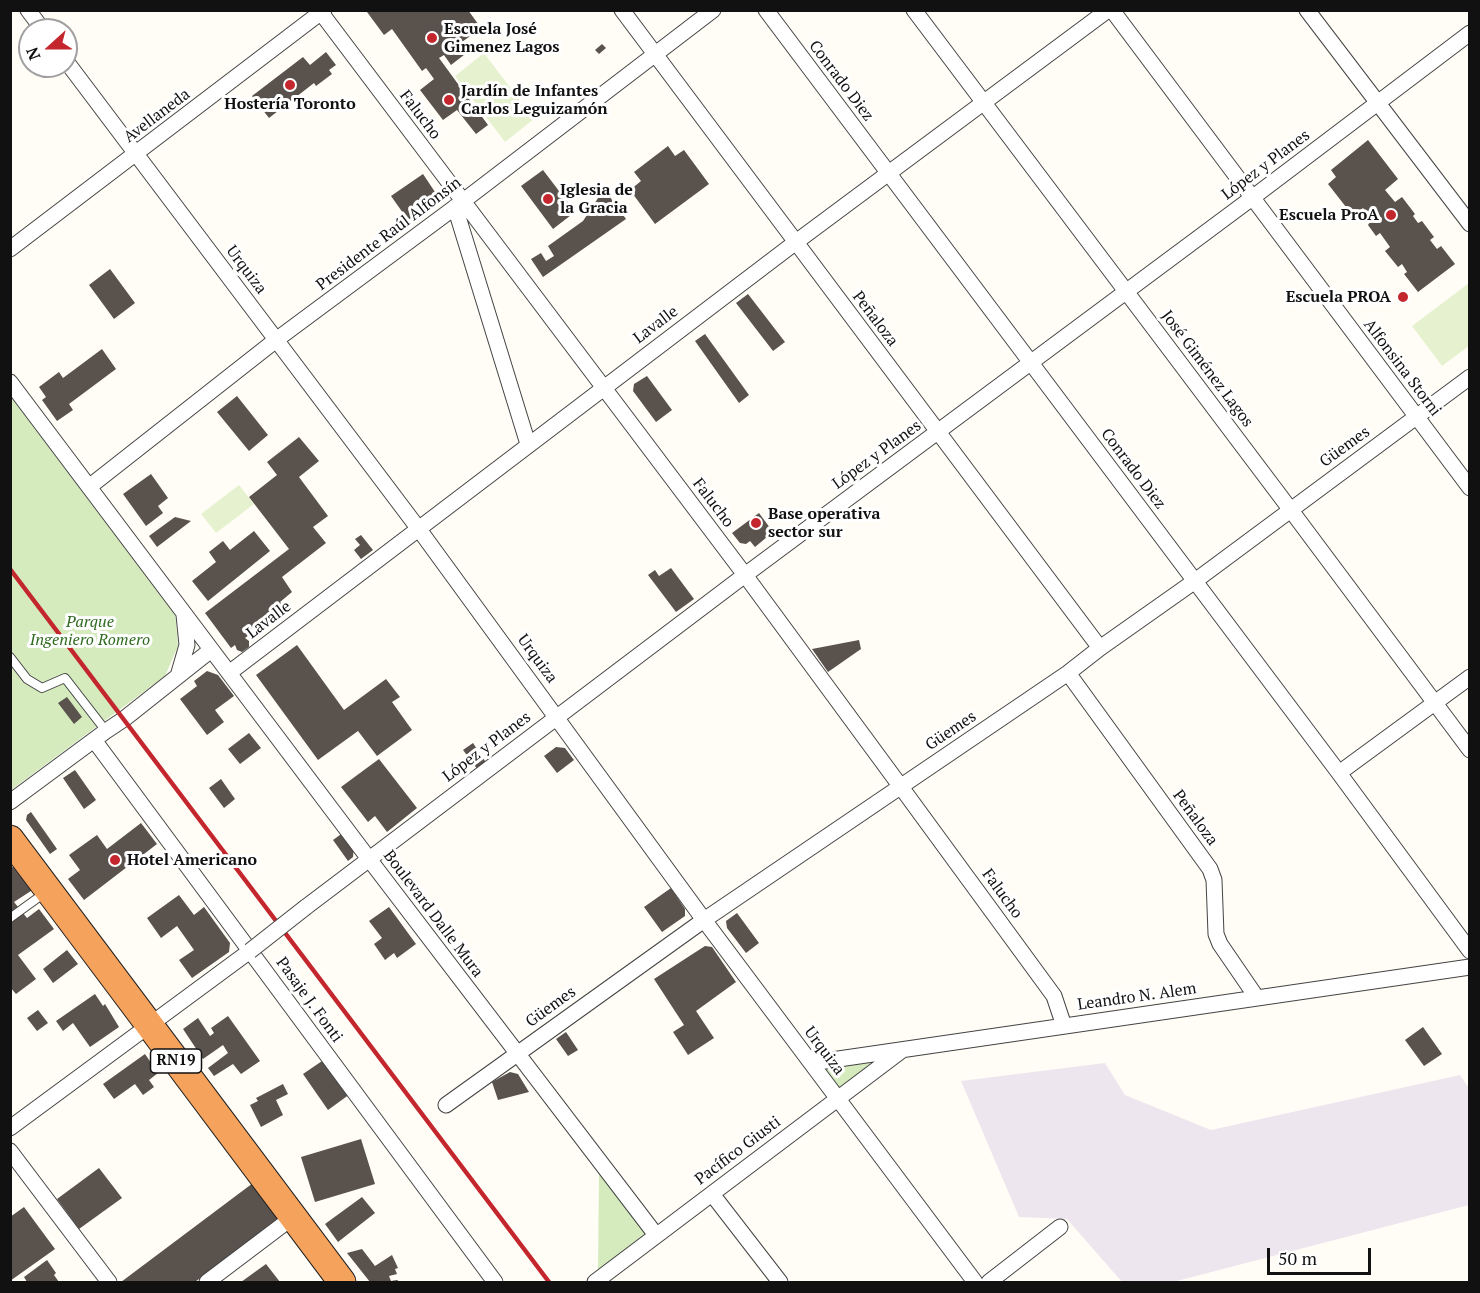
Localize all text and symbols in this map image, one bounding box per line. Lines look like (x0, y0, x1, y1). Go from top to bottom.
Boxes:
north arrow (18, 18, 78, 78)
place label: Escuela José Gimenez Lagos (444, 19, 559, 57)
marker: Escuela José Gimenez Lagos (425, 31, 439, 45)
street label: Conrado Diez (804, 37, 878, 125)
text: N (21, 44, 46, 63)
marker: Hostería Toronto (283, 78, 297, 92)
place label: Jardín de Infantes Carlos Leguizamón (461, 81, 608, 119)
street label: Avellaneda (120, 85, 194, 147)
street label: Falucho (395, 87, 445, 143)
marker: Jardín de Infantes Carlos Leguizamón (442, 93, 456, 107)
place label: Hostería Toronto (224, 94, 356, 114)
street label: López y Planes (1218, 126, 1314, 204)
street label: Presidente Raúl Alfonsín (313, 173, 465, 295)
place label: Iglesia de la Gracia (560, 180, 633, 218)
marker: Iglesia de la Gracia (541, 192, 555, 206)
place label: Escuela ProA (1279, 205, 1379, 225)
marker: Escuela ProA (1384, 208, 1398, 222)
street label: Urquiza (222, 242, 270, 298)
place label: Escuela PROA (1286, 287, 1391, 307)
street label: Peñaloza (848, 288, 902, 350)
marker: Escuela PROA (1396, 290, 1410, 304)
street label: Lavalle (630, 302, 682, 348)
street label: José Giménez Lagos (1157, 307, 1257, 431)
street label: Alfonsina Storni (1359, 316, 1445, 420)
street label: López y Planes (829, 416, 925, 494)
street label: Güemes (1316, 422, 1374, 472)
street label: Conrado Diez (1096, 425, 1170, 513)
street label: Falucho (688, 475, 738, 531)
place label: Base operativa sector sur (768, 504, 880, 542)
marker: Base operativa sector sur (749, 516, 763, 530)
street label: Lavalle (243, 597, 295, 643)
park label: Parque Ingeniero Romero (30, 612, 150, 650)
street label: Urquiza (513, 631, 561, 687)
street label: Güemes (922, 707, 980, 755)
street label: López y Planes (439, 708, 535, 786)
street label: Peñaloza (1168, 786, 1222, 850)
street label: Boulevard Dalle Mura (379, 847, 487, 981)
place label: Hotel Americano (127, 850, 257, 870)
marker: Hotel Americano (108, 853, 122, 867)
street label: Falucho (978, 866, 1026, 922)
street label: Pasaje J. Fonti (272, 954, 346, 1046)
street label: Leandro N. Alem (1076, 979, 1198, 1015)
street label: Güemes (522, 982, 580, 1032)
street label: Urquiza (800, 1023, 848, 1079)
road number: RN19 (150, 1049, 201, 1073)
street label: Pacífico Giusti (691, 1113, 785, 1189)
scale bar (1270, 1236, 1374, 1274)
text: 50 m (1278, 1246, 1317, 1270)

